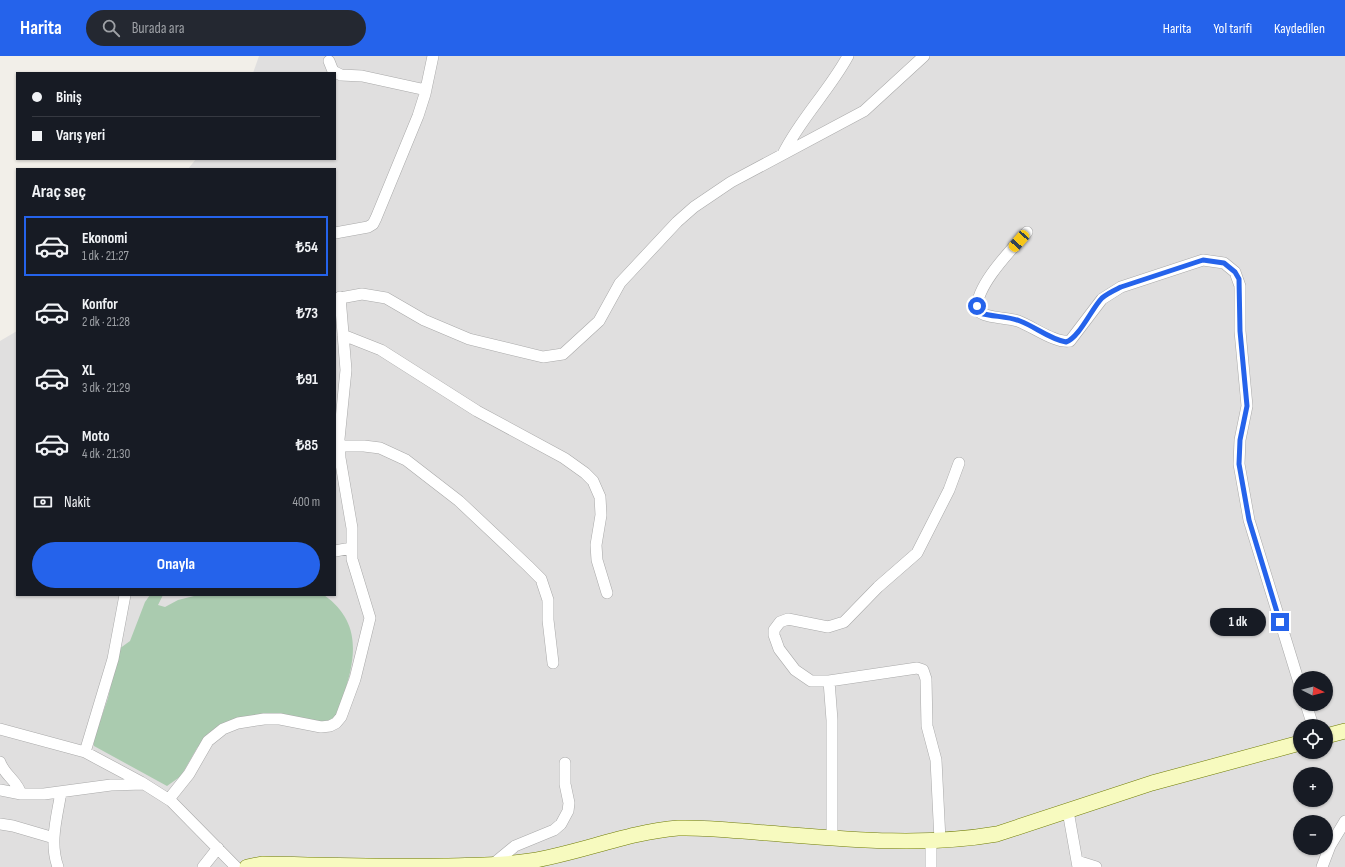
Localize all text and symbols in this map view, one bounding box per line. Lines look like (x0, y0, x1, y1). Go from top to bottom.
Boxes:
search box (86, 10, 366, 46)
text: Harita (20, 17, 62, 40)
icon: search (100, 17, 122, 39)
text: Burada ara (132, 19, 184, 38)
text: Harita (1163, 20, 1191, 37)
text: Yol tarifi (1213, 20, 1252, 37)
text: Kaydedilen (1274, 20, 1325, 37)
text: Biniş (56, 88, 82, 107)
text: Varış yeri (56, 126, 105, 145)
text: Araç seç (32, 181, 86, 202)
icon: car (34, 228, 70, 264)
car (1007, 228, 1031, 254)
text: Ekonomi (82, 229, 127, 248)
text: ₺54 (296, 238, 318, 257)
text: 1 dk · 21:27 (82, 248, 129, 264)
icon: car (34, 294, 70, 330)
text: Konfor (82, 295, 118, 314)
route start (968, 297, 986, 315)
text: ₺73 (296, 304, 318, 323)
text: 2 dk · 21:28 (82, 314, 130, 330)
icon: car (34, 360, 70, 396)
text: XL (82, 361, 95, 380)
text: ₺91 (296, 370, 318, 389)
text: 3 dk · 21:29 (82, 380, 130, 396)
icon: car (34, 426, 70, 462)
text: Moto (82, 427, 109, 446)
text: ₺85 (296, 436, 318, 455)
text: 4 dk · 21:30 (82, 446, 130, 462)
icon: cash (32, 491, 54, 513)
text: Nakit (64, 493, 91, 512)
text: 400 m (293, 494, 320, 510)
button: Onayla (32, 542, 320, 588)
callout: 1 dk (1210, 608, 1266, 636)
route end (1271, 613, 1289, 631)
text: 1 dk (1229, 614, 1247, 630)
north arrow (1293, 671, 1333, 711)
map controls (1293, 671, 1333, 855)
button: locate (1293, 719, 1333, 759)
button: + (1293, 767, 1333, 807)
button: − (1293, 815, 1333, 855)

